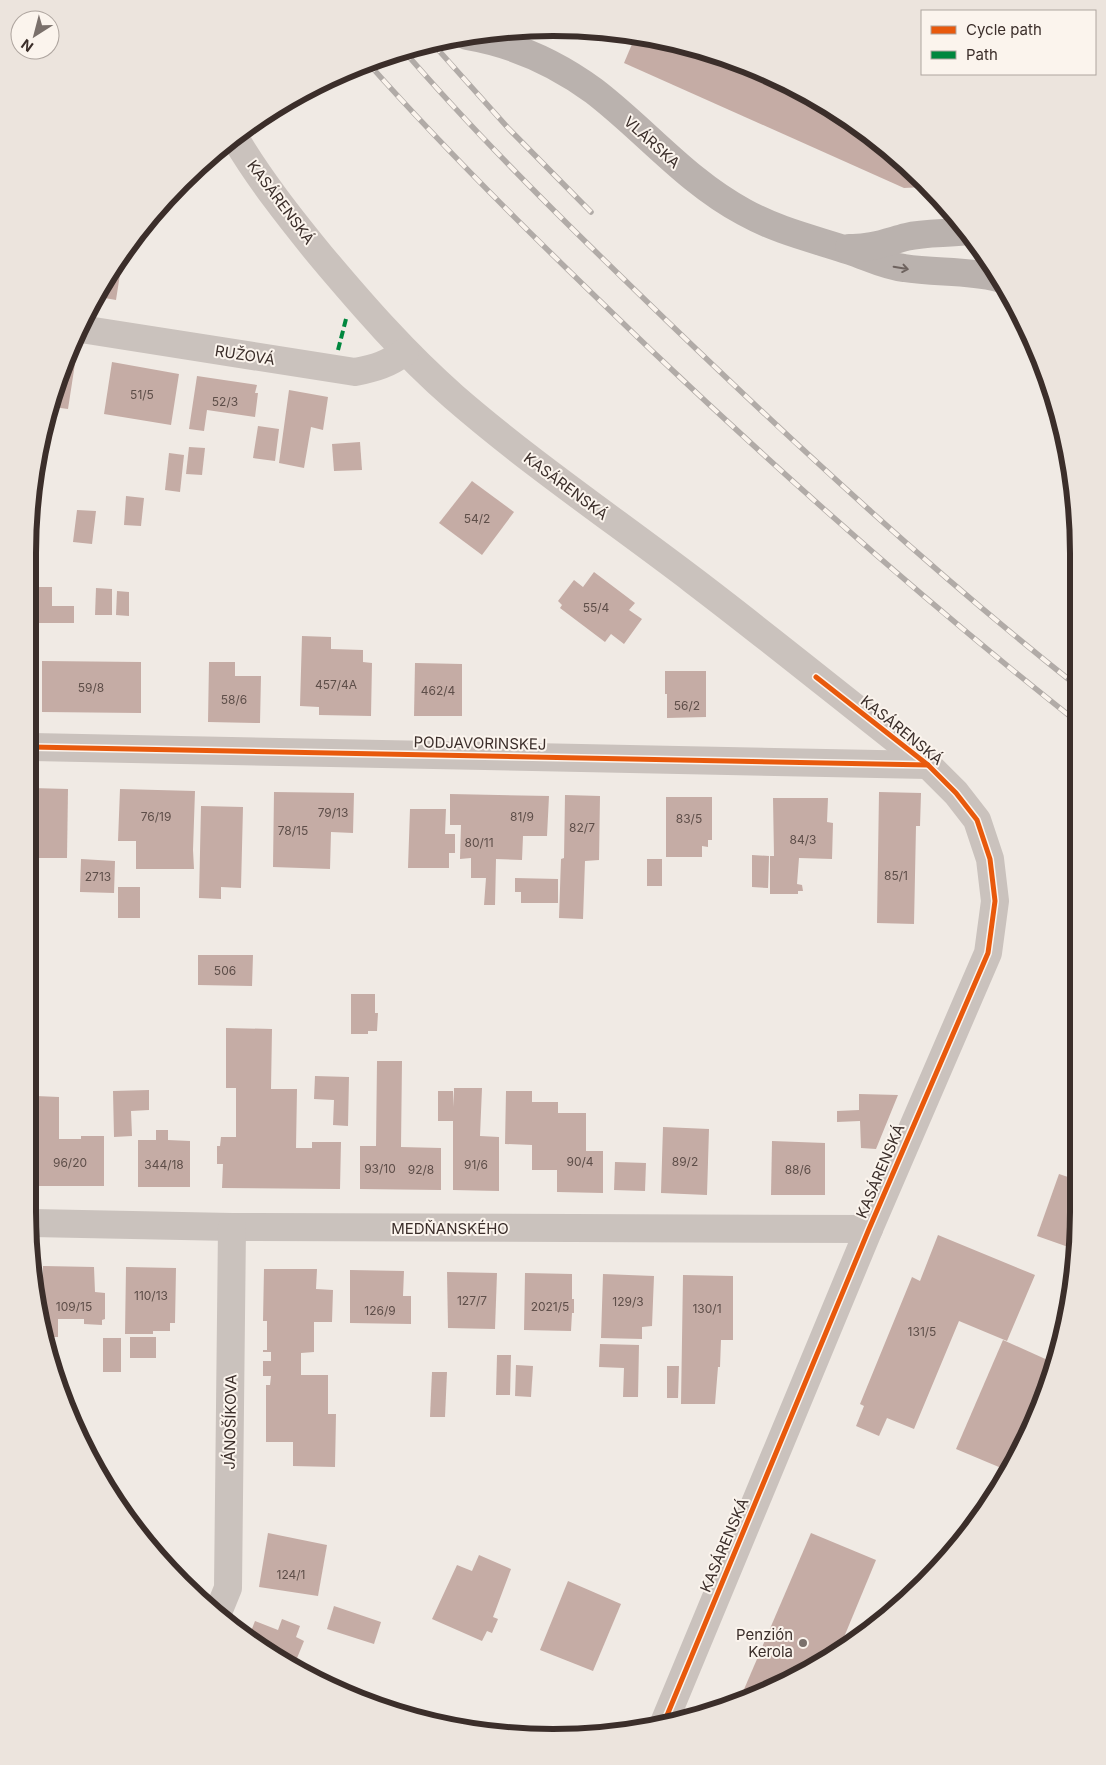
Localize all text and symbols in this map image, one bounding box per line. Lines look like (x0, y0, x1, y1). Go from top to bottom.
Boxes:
north arrow (10, 10, 60, 60)
legend (921, 10, 1096, 75)
text: Cycle path (966, 20, 1042, 39)
text: N (18, 36, 36, 56)
text: Path (966, 45, 998, 64)
street label: VLÁRSKA (620, 112, 684, 172)
street label: KASÁRENSKÁ (243, 156, 319, 248)
one-way arrow (892, 263, 908, 273)
street label: RUŽOVÁ (214, 341, 276, 369)
house number: 51/5 (130, 387, 154, 402)
house number: 52/3 (212, 394, 238, 409)
street label: KASÁRENSKÁ (520, 448, 612, 524)
house number: 54/2 (464, 511, 490, 526)
house number: 55/4 (583, 600, 610, 615)
house number: 457/4A (315, 677, 357, 692)
house number: 59/8 (78, 680, 104, 695)
house number: 462/4 (421, 683, 456, 698)
street label: KASÁRENSKÁ (857, 691, 947, 769)
house number: 58/6 (221, 692, 247, 707)
house number: 56/2 (674, 698, 700, 713)
street label: PODJAVORINSKEJ (413, 732, 547, 754)
house number: 79/13 (318, 805, 348, 820)
house number: 76/19 (141, 809, 171, 824)
house number: 81/9 (510, 809, 534, 824)
house number: 83/5 (676, 811, 702, 826)
house number: 82/7 (569, 820, 595, 835)
house number: 78/15 (278, 823, 308, 838)
house number: 84/3 (790, 832, 816, 847)
house number: 80/11 (464, 835, 494, 850)
house number: 85/1 (884, 868, 908, 883)
house number: 2713 (85, 869, 111, 884)
house number: 506 (214, 963, 236, 978)
street label: KASÁRENSKÁ (852, 1121, 908, 1221)
house number: 90/4 (566, 1154, 594, 1169)
house number: 89/2 (672, 1154, 698, 1169)
house number: 96/20 (53, 1155, 87, 1170)
house number: 344/18 (144, 1157, 184, 1172)
house number: 91/6 (464, 1157, 488, 1172)
house number: 93/10 (364, 1161, 396, 1176)
house number: 92/8 (408, 1162, 434, 1177)
house number: 88/6 (785, 1162, 811, 1177)
street label: MEDŇANSKÉHO (391, 1219, 509, 1238)
house number: 110/13 (134, 1288, 168, 1303)
house number: 127/7 (457, 1293, 487, 1308)
house number: 129/3 (612, 1294, 644, 1309)
house number: 109/15 (56, 1299, 92, 1314)
house number: 2021/5 (531, 1299, 569, 1314)
house number: 130/1 (692, 1301, 722, 1316)
house number: 126/9 (364, 1303, 396, 1318)
house number: 131/5 (908, 1324, 936, 1339)
street label: JÁNOŠÍKOVA (220, 1374, 240, 1470)
street label: KASÁRENSKÁ (696, 1495, 752, 1595)
house number: 124/1 (277, 1567, 305, 1582)
place label: Penzión Kerola (736, 1625, 793, 1661)
marker: Penzión Kerola (797, 1637, 809, 1649)

